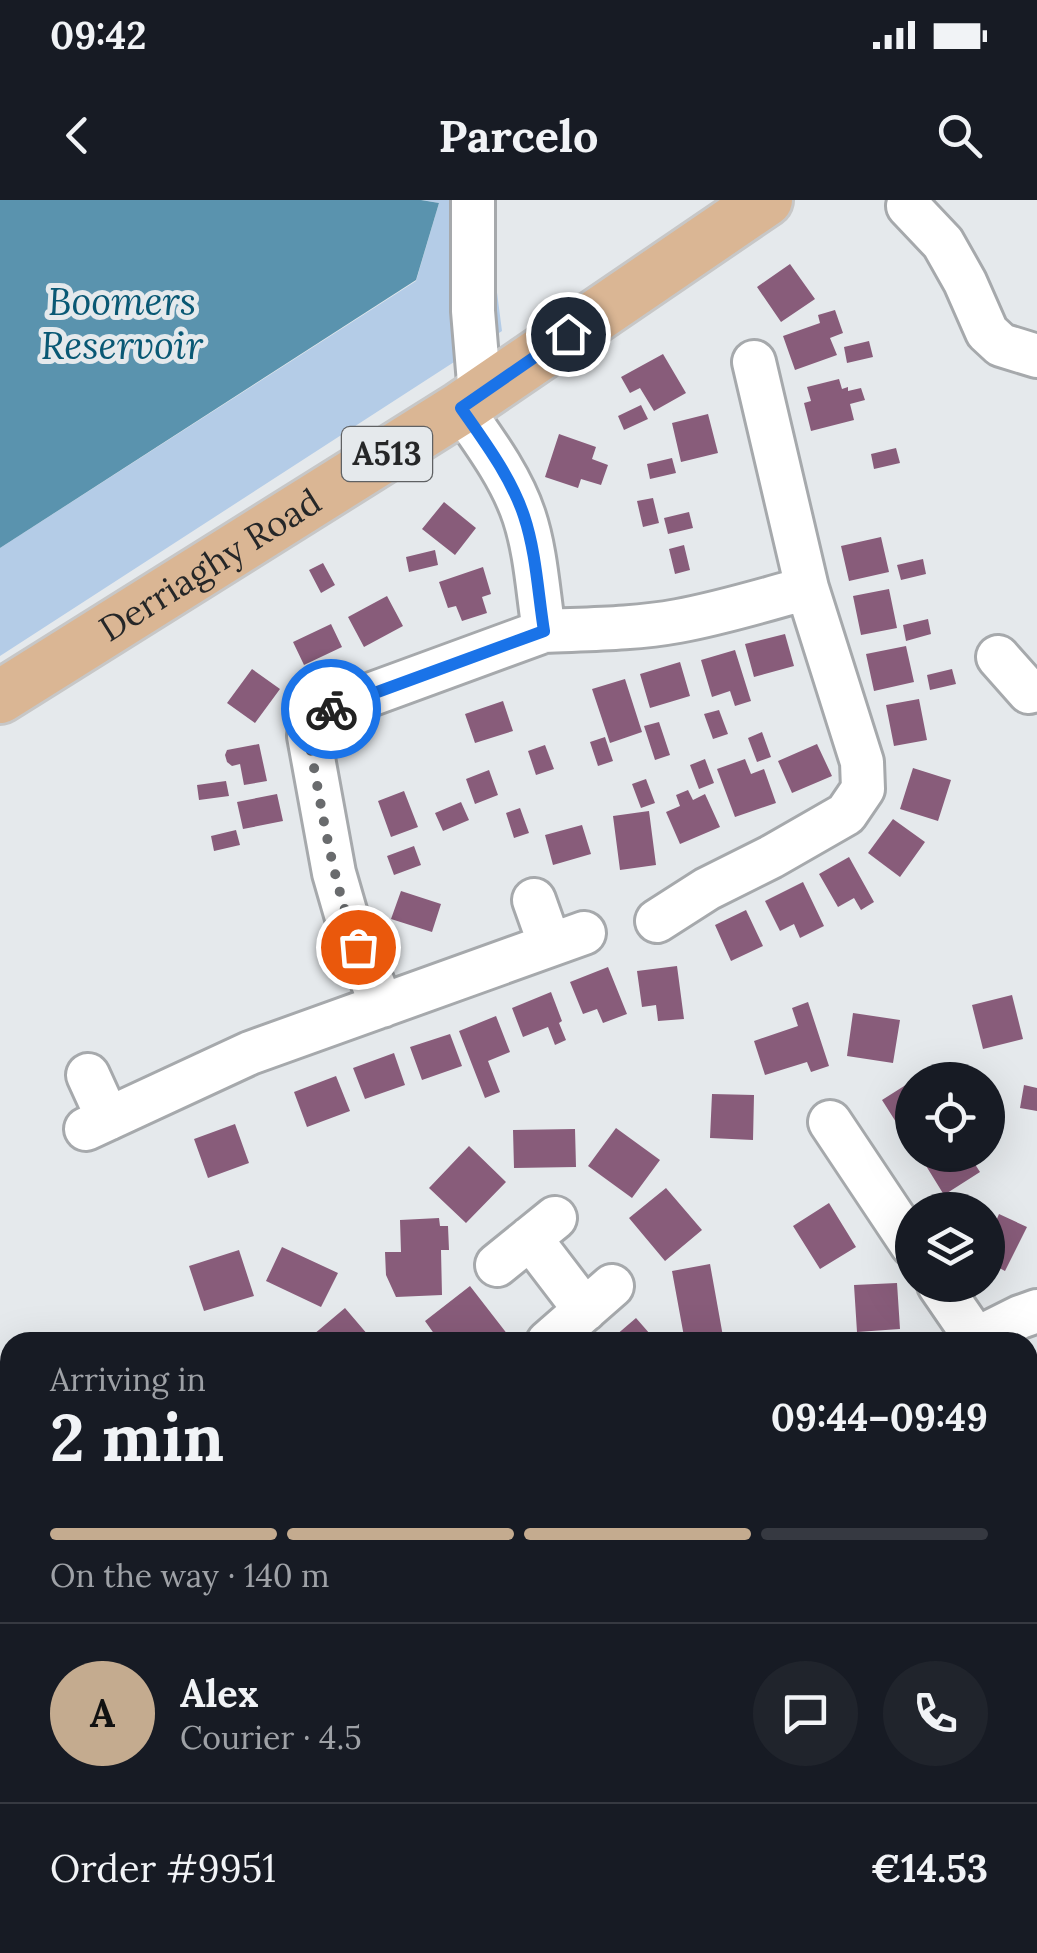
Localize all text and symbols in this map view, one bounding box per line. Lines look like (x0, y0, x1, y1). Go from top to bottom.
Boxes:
text: 09:42 (50, 11, 147, 59)
text: Parcelo (438, 107, 599, 164)
icon: back (50, 108, 105, 163)
icon: search (932, 108, 987, 163)
water label: Boomers Reservoir (41, 277, 204, 369)
pin (526, 292, 611, 377)
icon: home (541, 307, 596, 362)
road number: A513 (342, 427, 432, 481)
street label: Derriaghy Road (91, 479, 329, 651)
courier (281, 659, 381, 759)
icon: bike (304, 682, 359, 737)
pin (316, 905, 401, 990)
icon: bag (331, 920, 386, 975)
map controls (895, 1062, 1005, 1302)
button: locate (895, 1062, 1005, 1172)
button: layers (895, 1192, 1005, 1302)
text: Arriving in (50, 1359, 206, 1400)
text: 09:44–09:49 (771, 1393, 988, 1441)
text: 2 min (50, 1396, 224, 1479)
text: On the way · 140 m (50, 1555, 330, 1596)
button: chat (753, 1661, 858, 1766)
button: phone (883, 1661, 988, 1766)
text: Alex (180, 1669, 259, 1717)
text: A (90, 1689, 115, 1737)
text: Courier · 4.5 (180, 1717, 362, 1758)
text: Order #9951 (50, 1844, 276, 1892)
text: €14.53 (870, 1844, 988, 1892)

